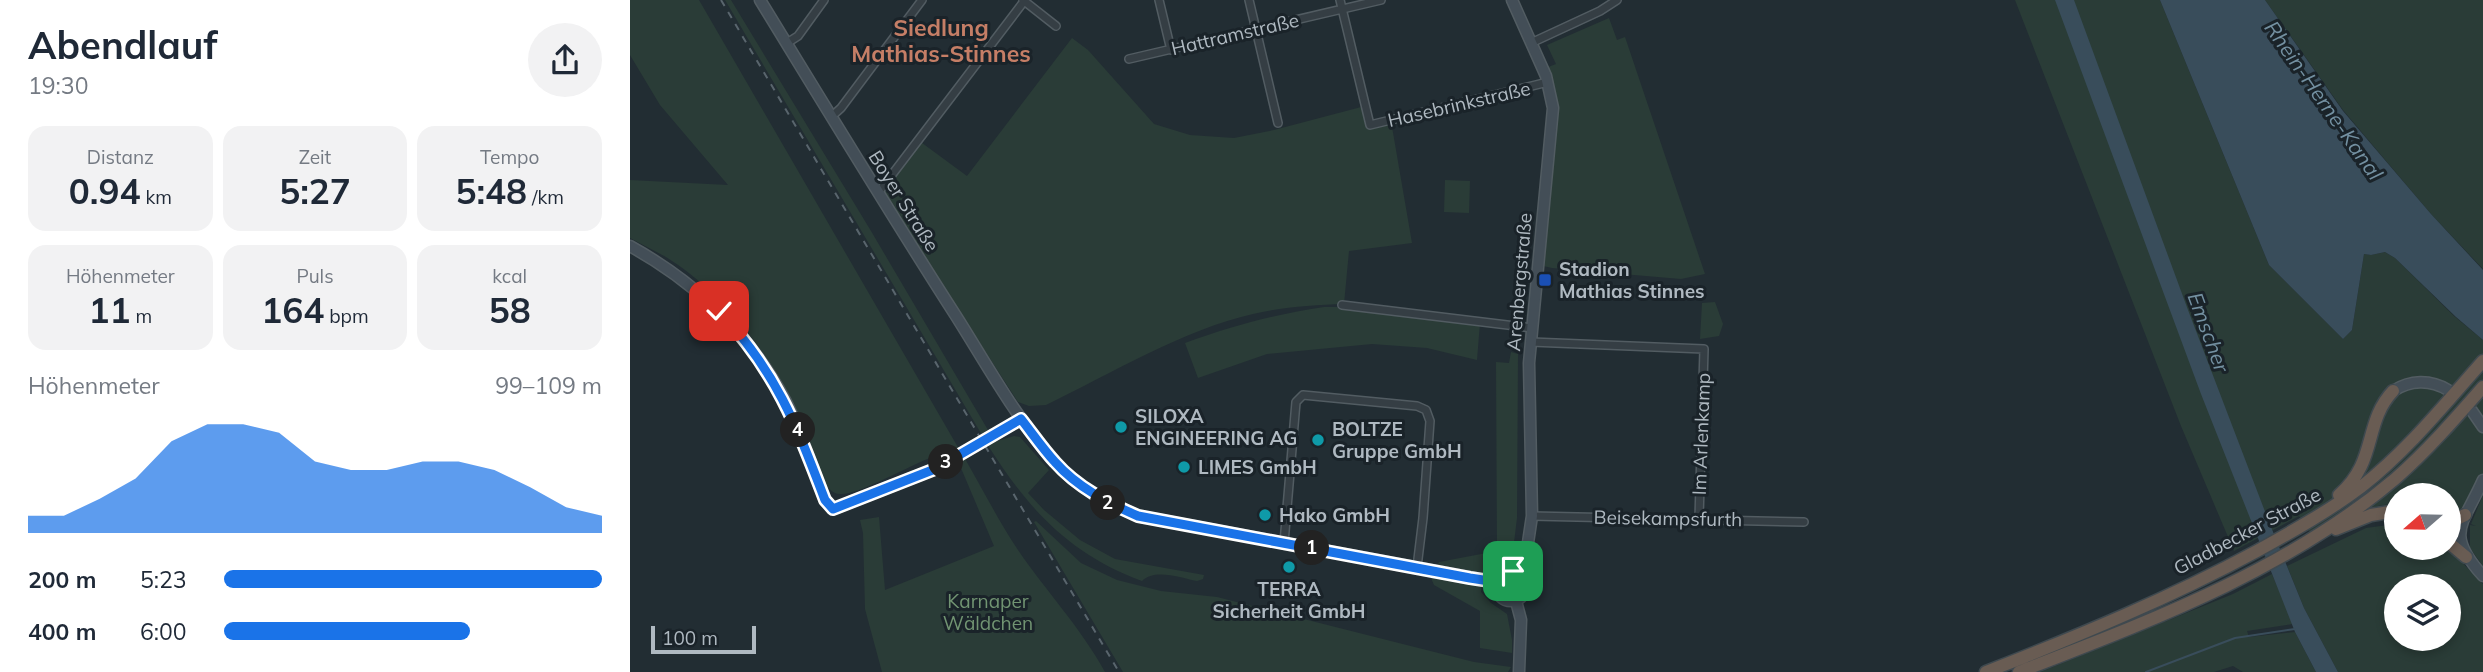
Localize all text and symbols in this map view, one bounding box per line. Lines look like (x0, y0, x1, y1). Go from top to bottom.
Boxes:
street label: Hattramstraße (1169, 8, 1301, 60)
district label: Siedlung Mathias-Stinnes (851, 13, 1031, 68)
water label: Rhein-Herne-Kanal (2259, 15, 2389, 185)
text: Abendlauf (28, 21, 217, 69)
button: share (528, 23, 602, 97)
text: 19:30 (28, 71, 88, 100)
street label: Hasebrinkstraße (1385, 76, 1533, 132)
text: Distanz (87, 145, 154, 169)
text: Zeit (299, 145, 331, 169)
text: Tempo (480, 145, 539, 169)
street label: Boyer Straße (863, 146, 945, 256)
text: 0.94 (69, 169, 140, 213)
text: 5:27 (279, 169, 351, 213)
text: 5:48 (455, 169, 527, 213)
text: km (140, 185, 172, 209)
text: /km (527, 185, 564, 209)
street label: Arenbergstraße (1501, 212, 1537, 352)
place label: Stadion Mathias Stinnes (1559, 257, 1705, 303)
text: Höhenmeter (66, 264, 175, 288)
text: Puls (296, 264, 334, 288)
text: kcal (492, 264, 527, 288)
marker: Stadion Mathias Stinnes (1537, 272, 1553, 288)
pin (689, 281, 749, 341)
text: 11 (88, 288, 131, 332)
text: 164 (261, 288, 324, 332)
text: 58 (489, 288, 531, 332)
water label: Emscher (2183, 289, 2236, 377)
icon: check (700, 292, 738, 330)
text: m (131, 304, 152, 328)
text: bpm (324, 304, 369, 328)
text: Höhenmeter (28, 371, 160, 400)
text: 99–109 m (495, 371, 602, 400)
street label: Im Arlenkamp (1687, 372, 1715, 496)
place label: SILOXA ENGINEERING AG (1135, 404, 1297, 450)
pin: 4 (780, 412, 816, 448)
text: 4 (792, 417, 803, 441)
place label: BOLTZE Gruppe GmbH (1332, 417, 1462, 463)
marker: SILOXA ENGINEERING AG (1113, 419, 1129, 435)
marker: BOLTZE Gruppe GmbH (1310, 432, 1326, 448)
pin: 3 (928, 444, 964, 480)
text: 3 (940, 449, 951, 473)
place label: LIMES GmbH (1198, 455, 1317, 479)
marker: LIMES GmbH (1176, 459, 1192, 475)
street label: Gladbecker Straße (2169, 482, 2325, 580)
north arrow (2384, 483, 2460, 560)
map controls (2384, 483, 2461, 651)
pin: 2 (1091, 486, 1126, 520)
text: 2 (1102, 490, 1113, 514)
place label: Hako GmbH (1279, 503, 1390, 527)
street label: Beisekampsfurth (1593, 505, 1743, 531)
marker: Hako GmbH (1257, 507, 1273, 523)
pin: 1 (1294, 530, 1330, 566)
text: 1 (1306, 535, 1317, 559)
pin (1483, 541, 1543, 601)
icon: arrive (1494, 552, 1532, 590)
marker: TERRA Sicherheit GmbH (1281, 559, 1297, 575)
text: 200 m (28, 565, 96, 594)
text: 5:23 (140, 565, 187, 594)
button: layers (2384, 574, 2461, 651)
place label: TERRA Sicherheit GmbH (1213, 577, 1366, 623)
park label: Karnaper Wäldchen (943, 589, 1033, 635)
text: 400 m (28, 617, 96, 646)
text: 6:00 (140, 617, 187, 646)
scale bar (651, 623, 756, 655)
text: 100 m (662, 626, 718, 650)

